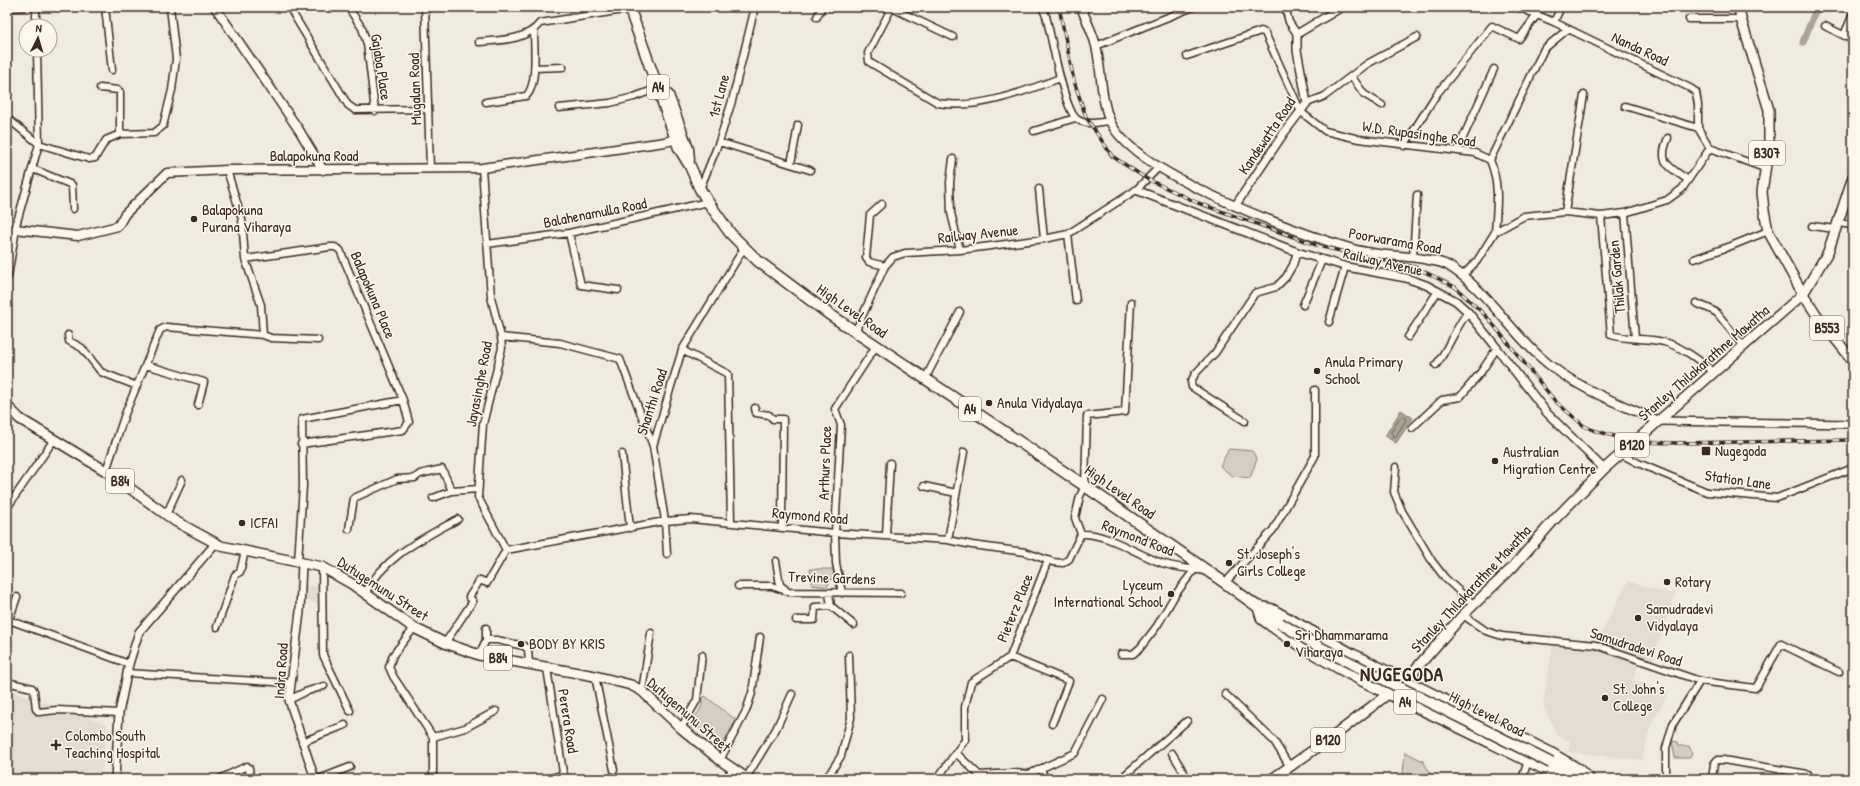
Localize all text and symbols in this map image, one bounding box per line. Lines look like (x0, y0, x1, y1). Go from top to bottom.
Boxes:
north arrow (18, 18, 58, 58)
text: N (35, 21, 43, 35)
street label: Nanda Road (1608, 26, 1672, 71)
street label: Gajaba Place (366, 32, 397, 102)
street label: Mugalan Road (403, 52, 426, 125)
street label: 1st Lane (703, 72, 734, 120)
road number: A4 (647, 75, 669, 99)
street label: Kandewatta Road (1233, 93, 1300, 179)
street label: W.D. Rupasinghe Road (1361, 115, 1477, 152)
road number: B307 (1749, 141, 1785, 165)
street label: Balapokuna Road (270, 145, 359, 166)
street label: Balahenamulla Road (541, 192, 649, 233)
place label: Balapokuna Purana Viharaya (202, 199, 291, 237)
marker: Balapokuna Purana Viharaya (189, 214, 199, 224)
street label: Railway Avenue (937, 219, 1019, 248)
street label: Poorwarama Road (1347, 222, 1443, 259)
street label: Thilak Garden (1603, 239, 1630, 315)
street label: Railway Avenue (1341, 242, 1425, 281)
street label: Balapokuna Place (346, 248, 401, 342)
street label: High Level Road (813, 278, 892, 343)
street label: Stanley Thilakarathne Mawatha (1634, 300, 1774, 425)
road number: B553 (1810, 316, 1844, 340)
street label: Jayasinghe Road (460, 339, 497, 428)
place label: Anula Primary School (1325, 351, 1403, 389)
street label: Shanthi Road (631, 366, 672, 438)
marker: Anula Primary School (1312, 366, 1322, 376)
place label: Anula Vidyalaya (997, 392, 1083, 413)
road number: A4 (959, 397, 981, 421)
marker: Anula Vidyalaya (984, 398, 994, 408)
street label: Arthurs Place (813, 425, 836, 501)
road number: B120 (1615, 433, 1649, 457)
place label: Nugegoda (1715, 440, 1766, 461)
place label: Australian Migration Centre (1503, 441, 1596, 479)
marker: Nugegoda (1700, 445, 1712, 457)
marker: Australian Migration Centre (1490, 456, 1500, 466)
street label: High Level Road (1081, 459, 1160, 524)
street label: Station Lane (1703, 464, 1773, 495)
road number: B84 (106, 469, 134, 493)
street label: Raymond Road (771, 502, 849, 529)
place label: ICFAI (250, 512, 278, 533)
street label: Raymond Road (1099, 514, 1178, 561)
marker: ICFAI (237, 518, 247, 528)
street label: Stanley Thilakarathne Mawatha (1406, 520, 1535, 657)
place label: St. Joseph's Girls College (1237, 543, 1306, 581)
street label: Dutugemunu Street (334, 551, 433, 626)
marker: St. Joseph's Girls College (1224, 558, 1234, 568)
street label: Trevine Gardens (788, 565, 876, 590)
street label: Pieterz Place (991, 570, 1038, 645)
place label: Rotary (1675, 571, 1711, 592)
place label: Lyceum International School (1053, 574, 1163, 612)
marker: Rotary (1662, 577, 1672, 587)
marker: Lyceum International School (1166, 589, 1176, 599)
place label: Samudradevi Vidyalaya (1646, 598, 1714, 636)
marker: Samudradevi Vidyalaya (1633, 613, 1643, 623)
street label: Samudradevi Road (1587, 622, 1685, 671)
place label: Sri Dhammarama Viharaya (1295, 624, 1388, 662)
place label: BODY BY KRIS (529, 633, 605, 654)
marker: BODY BY KRIS (516, 639, 526, 649)
marker: Sri Dhammarama Viharaya (1282, 639, 1292, 649)
street label: Indra Road (268, 642, 293, 700)
road number: B84 (484, 646, 512, 670)
district label: NUGEGODA (1360, 661, 1444, 687)
street label: Dutugemunu Street (643, 672, 736, 757)
place label: St. John's College (1613, 678, 1665, 716)
street label: High Level Road (1446, 686, 1529, 742)
street label: Perera Road (553, 687, 584, 755)
road number: A4 (1394, 690, 1416, 714)
marker: St. John's College (1600, 693, 1610, 703)
place label: Colombo South Teaching Hospital (65, 725, 160, 763)
road number: B120 (1311, 728, 1345, 752)
marker: Colombo South Teaching Hospital (50, 739, 62, 751)

